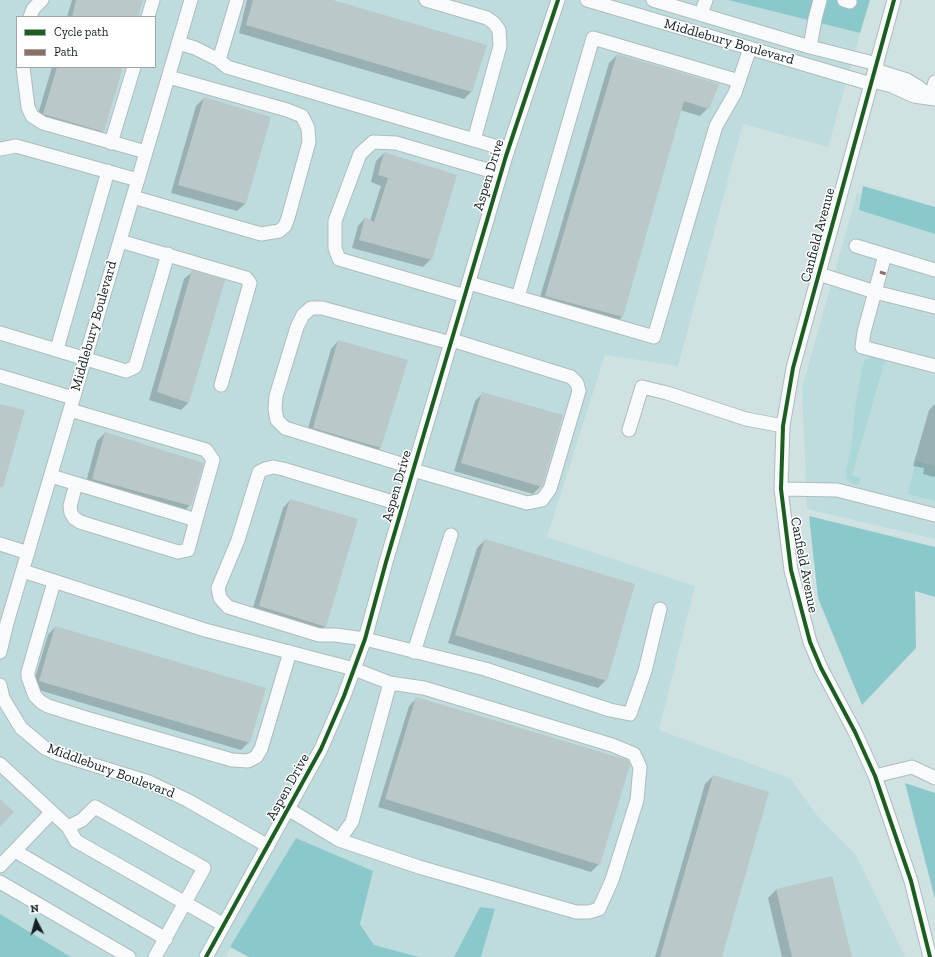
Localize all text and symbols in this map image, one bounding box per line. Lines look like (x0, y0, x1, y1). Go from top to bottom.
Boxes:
street label: Middlebury Boulevard (662, 15, 796, 69)
legend (16, 16, 156, 68)
text: Cycle path (54, 25, 108, 39)
text: Path (54, 45, 78, 59)
street label: Aspen Drive (470, 137, 508, 213)
street label: Canfield Avenue (797, 186, 839, 284)
street label: Middlebury Boulevard (67, 259, 121, 393)
street label: Aspen Drive (379, 448, 415, 524)
street label: Canfield Avenue (786, 516, 822, 614)
street label: Middlebury Boulevard (45, 740, 177, 802)
street label: Aspen Drive (263, 751, 313, 823)
north arrow (16, 901, 56, 941)
text: N (30, 902, 40, 915)

